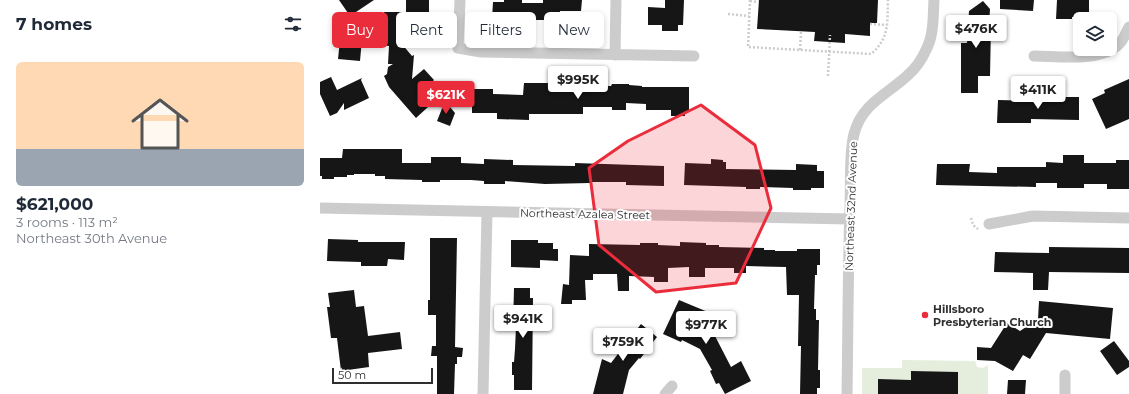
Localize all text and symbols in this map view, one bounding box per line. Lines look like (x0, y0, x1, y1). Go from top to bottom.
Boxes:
chip: Buy (332, 12, 388, 48)
chip: Rent (396, 12, 457, 48)
chip: Filters (465, 12, 536, 48)
chip: New (544, 12, 604, 48)
map controls (1073, 12, 1117, 56)
button: layers (1073, 12, 1117, 56)
icon: filters (282, 13, 304, 35)
text: 7 homes (16, 14, 92, 34)
pin: $476K (948, 15, 1004, 49)
text: $476K (955, 20, 997, 36)
pin: $995K (550, 66, 606, 100)
text: $995K (557, 71, 599, 87)
pin: $411K (1010, 76, 1066, 110)
pin: $621K (418, 81, 474, 115)
text: $411K (1020, 81, 1056, 97)
text: $621K (427, 86, 465, 102)
icon: home (124, 88, 196, 160)
street label: Northeast 32nd Avenue (842, 141, 860, 271)
text: $621,000 (16, 194, 93, 214)
street label: Northeast Azalea Street (520, 206, 651, 222)
text: 3 rooms · 113 m² (16, 214, 118, 230)
text: Northeast 30th Avenue (16, 230, 167, 246)
place label: Hillsboro Presbyterian Church (933, 302, 1051, 329)
pin: $941K (495, 305, 551, 339)
text: $941K (503, 310, 543, 326)
marker: Hillsboro Presbyterian Church (920, 310, 930, 320)
pin: $977K (678, 311, 734, 345)
text: $977K (685, 316, 727, 332)
pin: $759K (595, 328, 651, 362)
text: $759K (602, 333, 644, 349)
scale bar (332, 366, 433, 385)
text: 50 m (338, 368, 366, 382)

